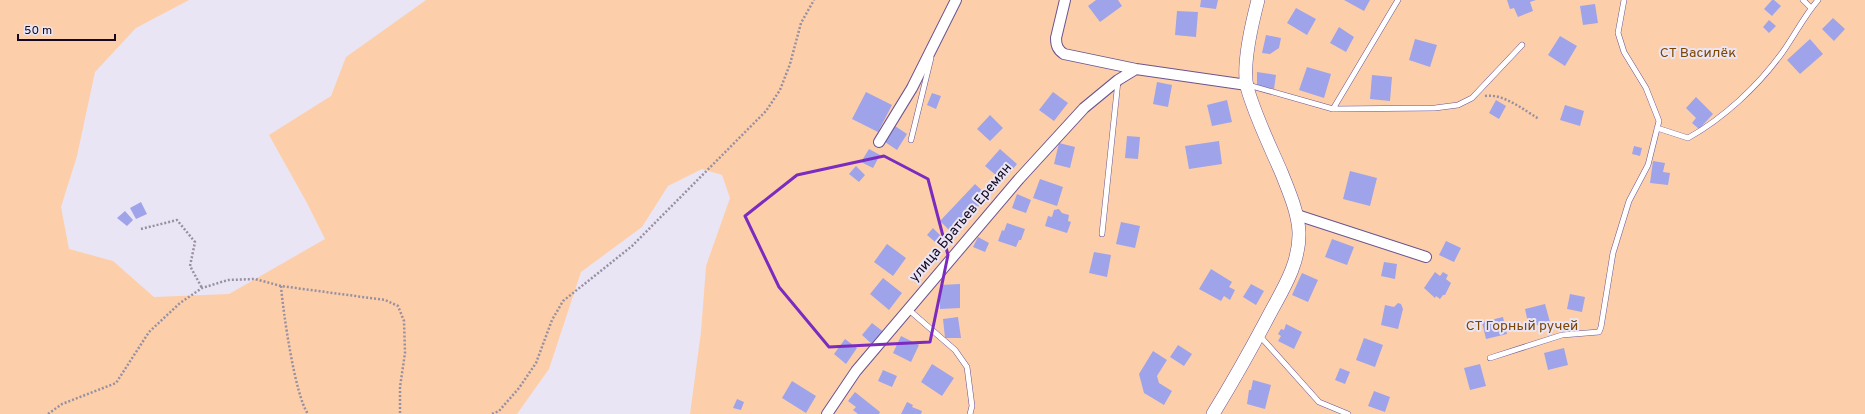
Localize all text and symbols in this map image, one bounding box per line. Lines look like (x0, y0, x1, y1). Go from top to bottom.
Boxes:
scale bar (18, 16, 115, 42)
text: 50 m (24, 23, 52, 39)
park label: СТ Василёк (1660, 45, 1736, 62)
street label: улица Братьев Еремян (906, 160, 1016, 286)
park label: СТ Горный ручей (1466, 318, 1578, 335)

